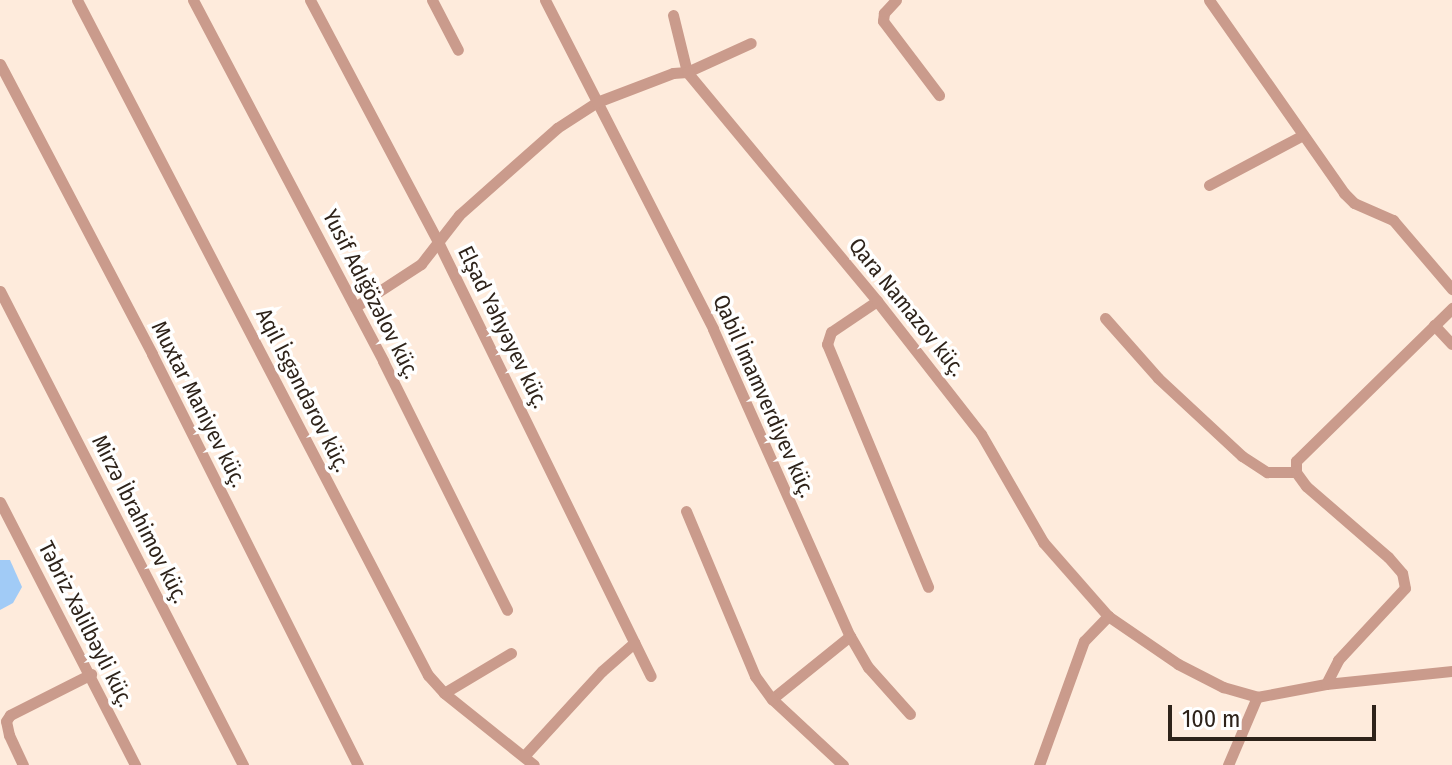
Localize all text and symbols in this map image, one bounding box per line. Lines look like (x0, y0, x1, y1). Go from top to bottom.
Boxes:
street label: Yusif Adığözəlov küç. (317, 205, 425, 383)
street label: Qara Namazov küç. (843, 233, 971, 381)
street label: Elşad Yəhyəyev küç. (452, 242, 554, 412)
street label: Qabil İmamverdiyev küç. (707, 291, 821, 501)
street label: Aqil İsgəndərov küç. (250, 304, 356, 476)
street label: Muxtar Maniyev küç. (146, 317, 252, 491)
street label: Mirzə İbrahimov küç. (86, 431, 194, 607)
street label: Təbriz Xəlilbəyli küç. (33, 537, 139, 711)
scale bar (1172, 689, 1380, 739)
text: 100 m (1182, 705, 1240, 733)

